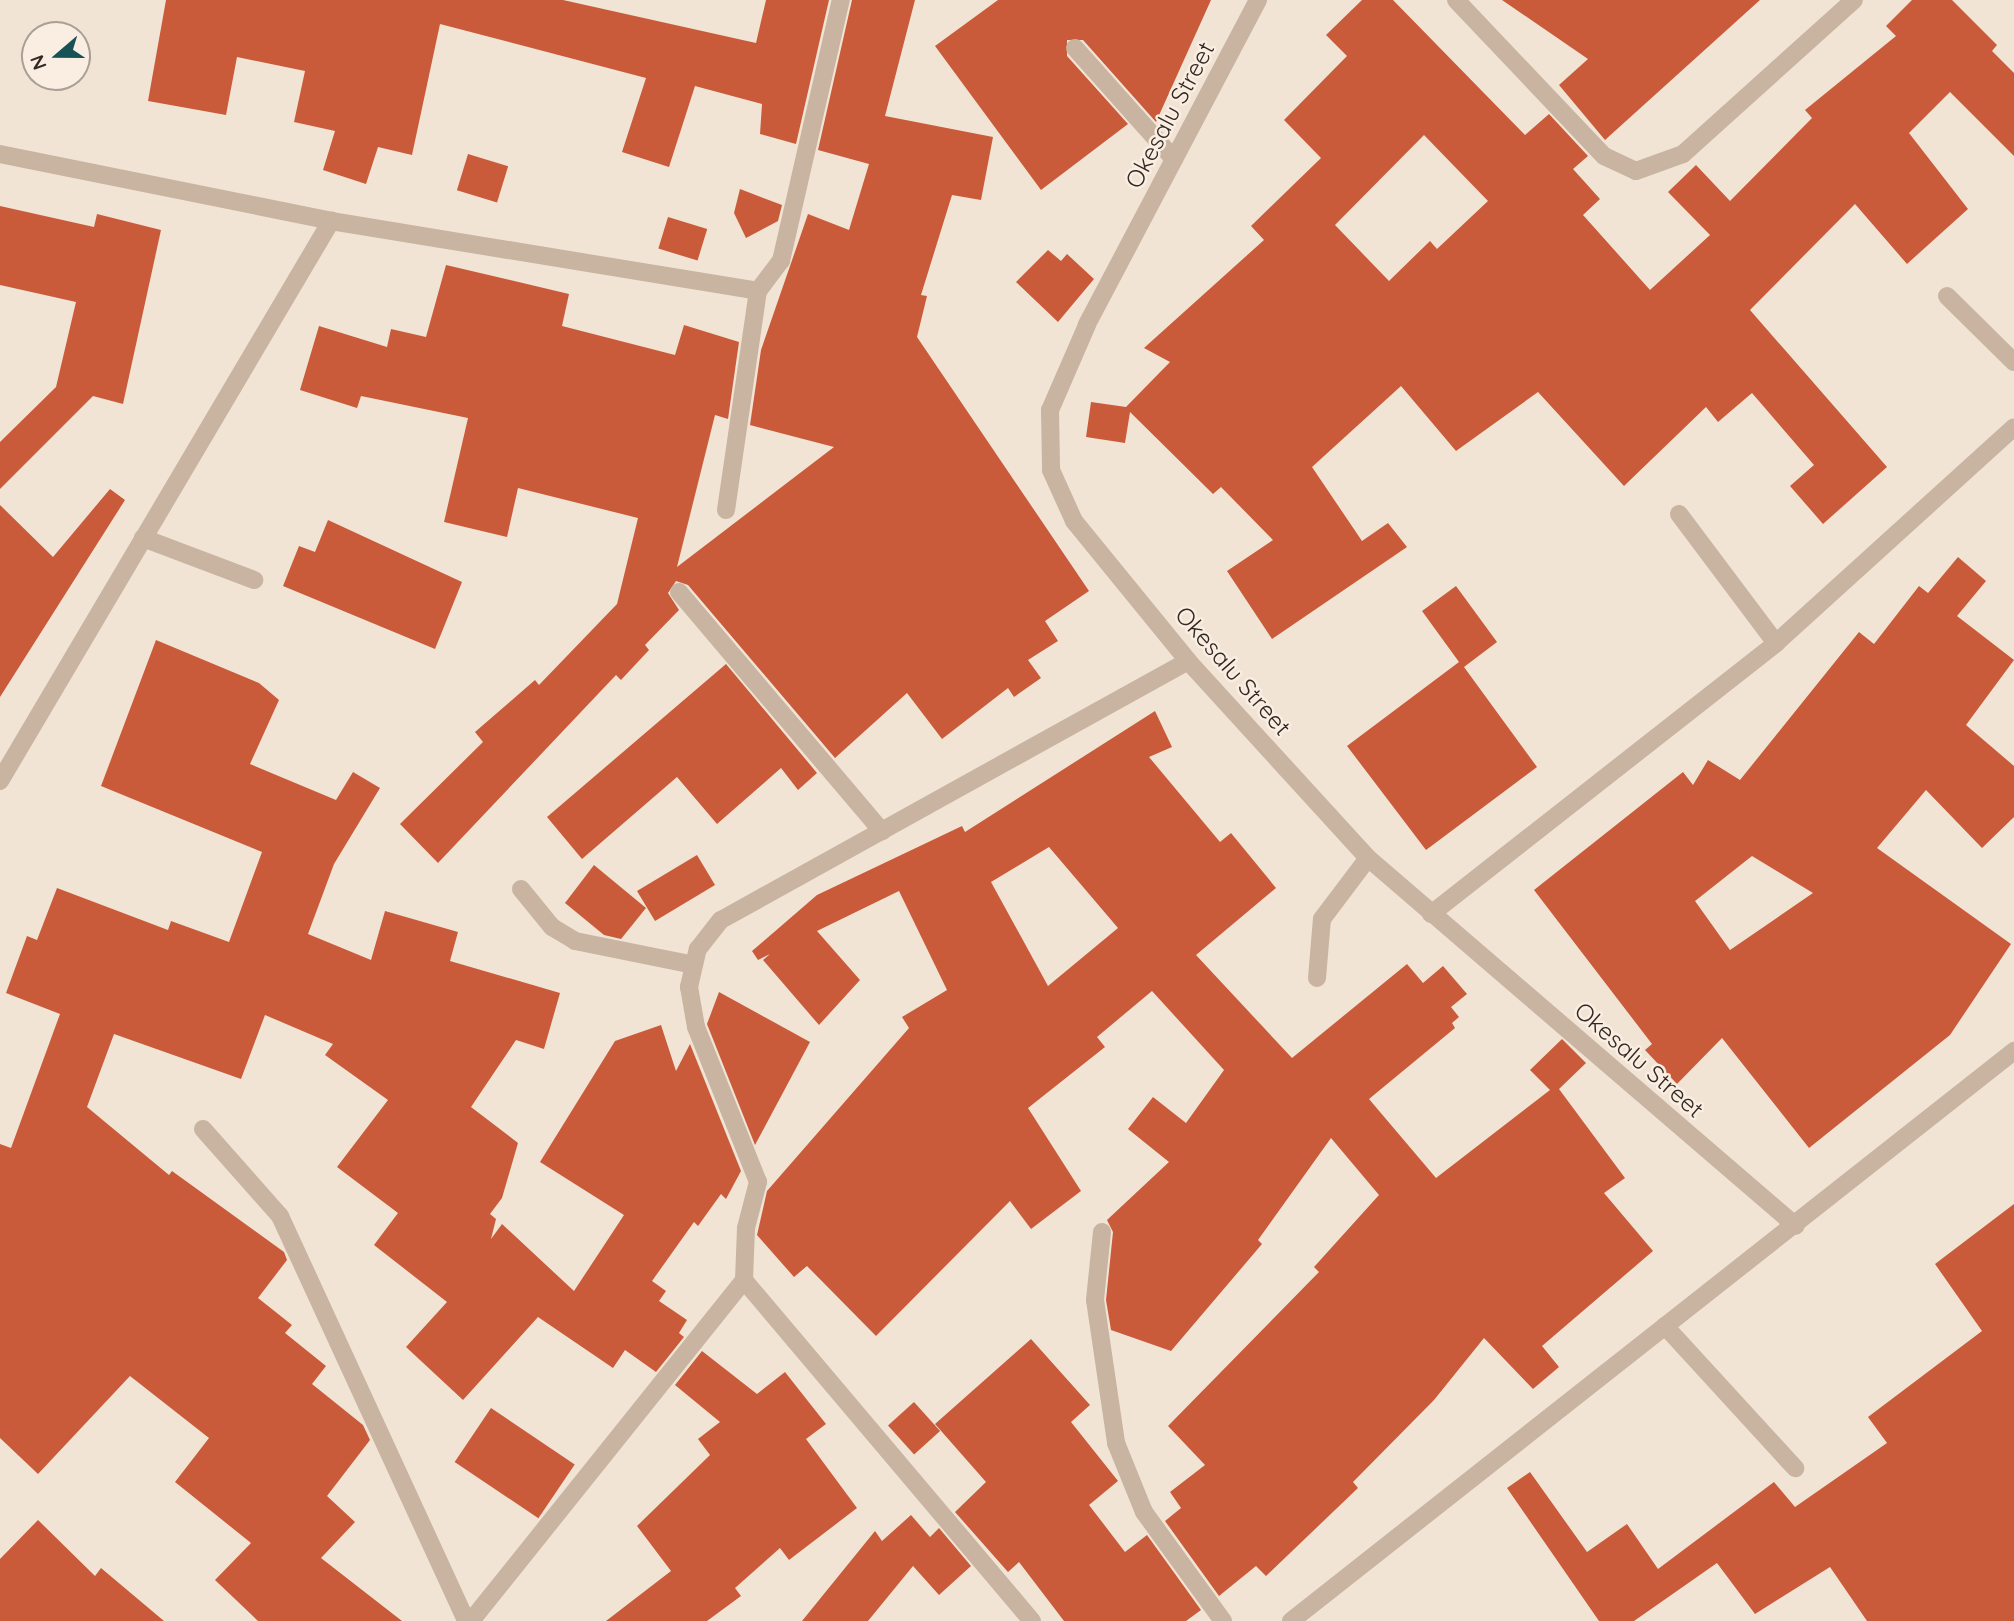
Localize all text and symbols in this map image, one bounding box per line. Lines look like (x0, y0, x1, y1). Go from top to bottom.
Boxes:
north arrow (21, 21, 91, 91)
street label: Okesalu Street (1119, 37, 1221, 193)
text: N (24, 52, 52, 73)
street label: Okesalu Street (1169, 601, 1297, 741)
street label: Okesalu Street (1569, 996, 1709, 1124)

